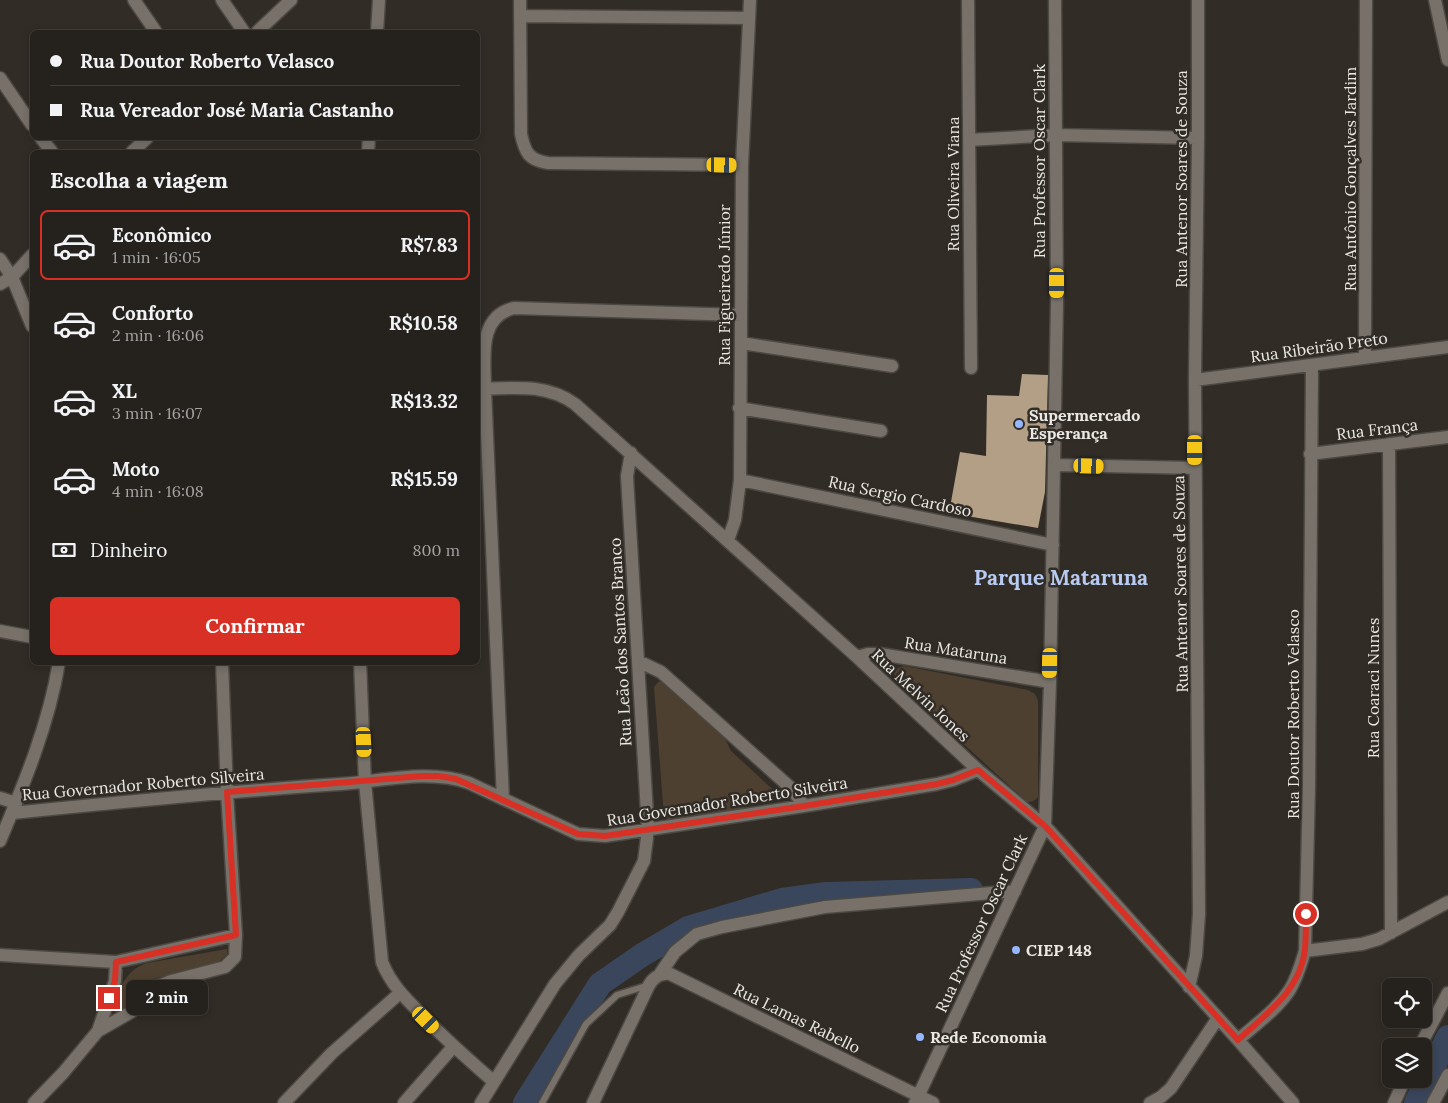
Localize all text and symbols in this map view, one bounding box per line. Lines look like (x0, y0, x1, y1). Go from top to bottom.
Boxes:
text: Rua Doutor Roberto Velasco (80, 49, 334, 73)
street label: Rua Professor Oscar Clark (1029, 63, 1049, 258)
street label: Rua Antônio Gonçalves Jardim (1340, 67, 1360, 291)
street label: Rua Antenor Soares de Souza (1171, 70, 1191, 288)
text: Rua Vereador José Maria Castanho (80, 98, 394, 122)
street label: Rua Oliveira Viana (943, 117, 963, 252)
car (706, 157, 737, 173)
text: Escolha a viagem (50, 166, 228, 194)
street label: Rua Figueiredo Júnior (714, 204, 734, 366)
icon: car (52, 223, 97, 268)
text: Econômico (112, 223, 212, 247)
text: R$7.83 (400, 233, 458, 257)
text: 1 min · 16:05 (112, 247, 201, 267)
car (1049, 268, 1064, 298)
icon: car (52, 301, 97, 346)
text: Conforto (112, 301, 193, 325)
text: R$10.58 (389, 311, 458, 335)
text: 2 min · 16:06 (112, 325, 204, 345)
street label: Rua Ribeirão Preto (1249, 327, 1389, 367)
icon: car (52, 379, 97, 424)
text: XL (112, 379, 137, 403)
text: R$13.32 (390, 389, 458, 413)
text: 3 min · 16:07 (112, 403, 202, 423)
place label: Supermercado Esperança (1029, 405, 1140, 443)
street label: Rua França (1335, 414, 1419, 444)
marker: Supermercado Esperança (1013, 418, 1025, 430)
car (1187, 435, 1202, 465)
icon: car (52, 457, 97, 502)
text: Moto (112, 457, 159, 481)
car (1073, 458, 1104, 474)
text: R$15.59 (390, 467, 458, 491)
street label: Rua Sergio Cardoso (827, 471, 973, 521)
street label: Rua Antenor Soares de Souza (1168, 475, 1192, 693)
text: 4 min · 16:08 (112, 481, 204, 501)
icon: cash (50, 536, 78, 564)
street label: Rua Leão dos Santos Branco (605, 537, 635, 747)
text: Dinheiro (90, 538, 167, 562)
text: 800 m (413, 540, 460, 560)
district label: Parque Mataruna (974, 564, 1148, 591)
button: Confirmar (50, 597, 460, 655)
street label: Rua Doutor Roberto Velasco (1283, 609, 1303, 819)
street label: Rua Coaraci Nunes (1363, 618, 1383, 758)
street label: Rua Mataruna (903, 632, 1009, 668)
street label: Rua Melvin Jones (868, 644, 974, 746)
car (1042, 648, 1057, 678)
car (355, 727, 372, 757)
street label: Rua Governador Roberto Silveira (21, 763, 265, 805)
street label: Rua Governador Roberto Silveira (605, 772, 849, 830)
street label: Rua Professor Oscar Clark (931, 830, 1031, 1015)
route start (1295, 903, 1317, 925)
place label: CIEP 148 (1026, 940, 1092, 960)
marker: CIEP 148 (1010, 944, 1022, 956)
map controls (1382, 978, 1432, 1088)
button: locate (1382, 978, 1432, 1028)
street label: Rua Lamas Rabello (730, 979, 864, 1057)
callout: 2 min (126, 980, 209, 1016)
route end (98, 987, 120, 1009)
text: 2 min (146, 987, 188, 1007)
car (410, 1004, 441, 1036)
place label: Rede Economia (930, 1027, 1047, 1047)
marker: Rede Economia (914, 1031, 926, 1043)
button: layers (1382, 1038, 1432, 1088)

